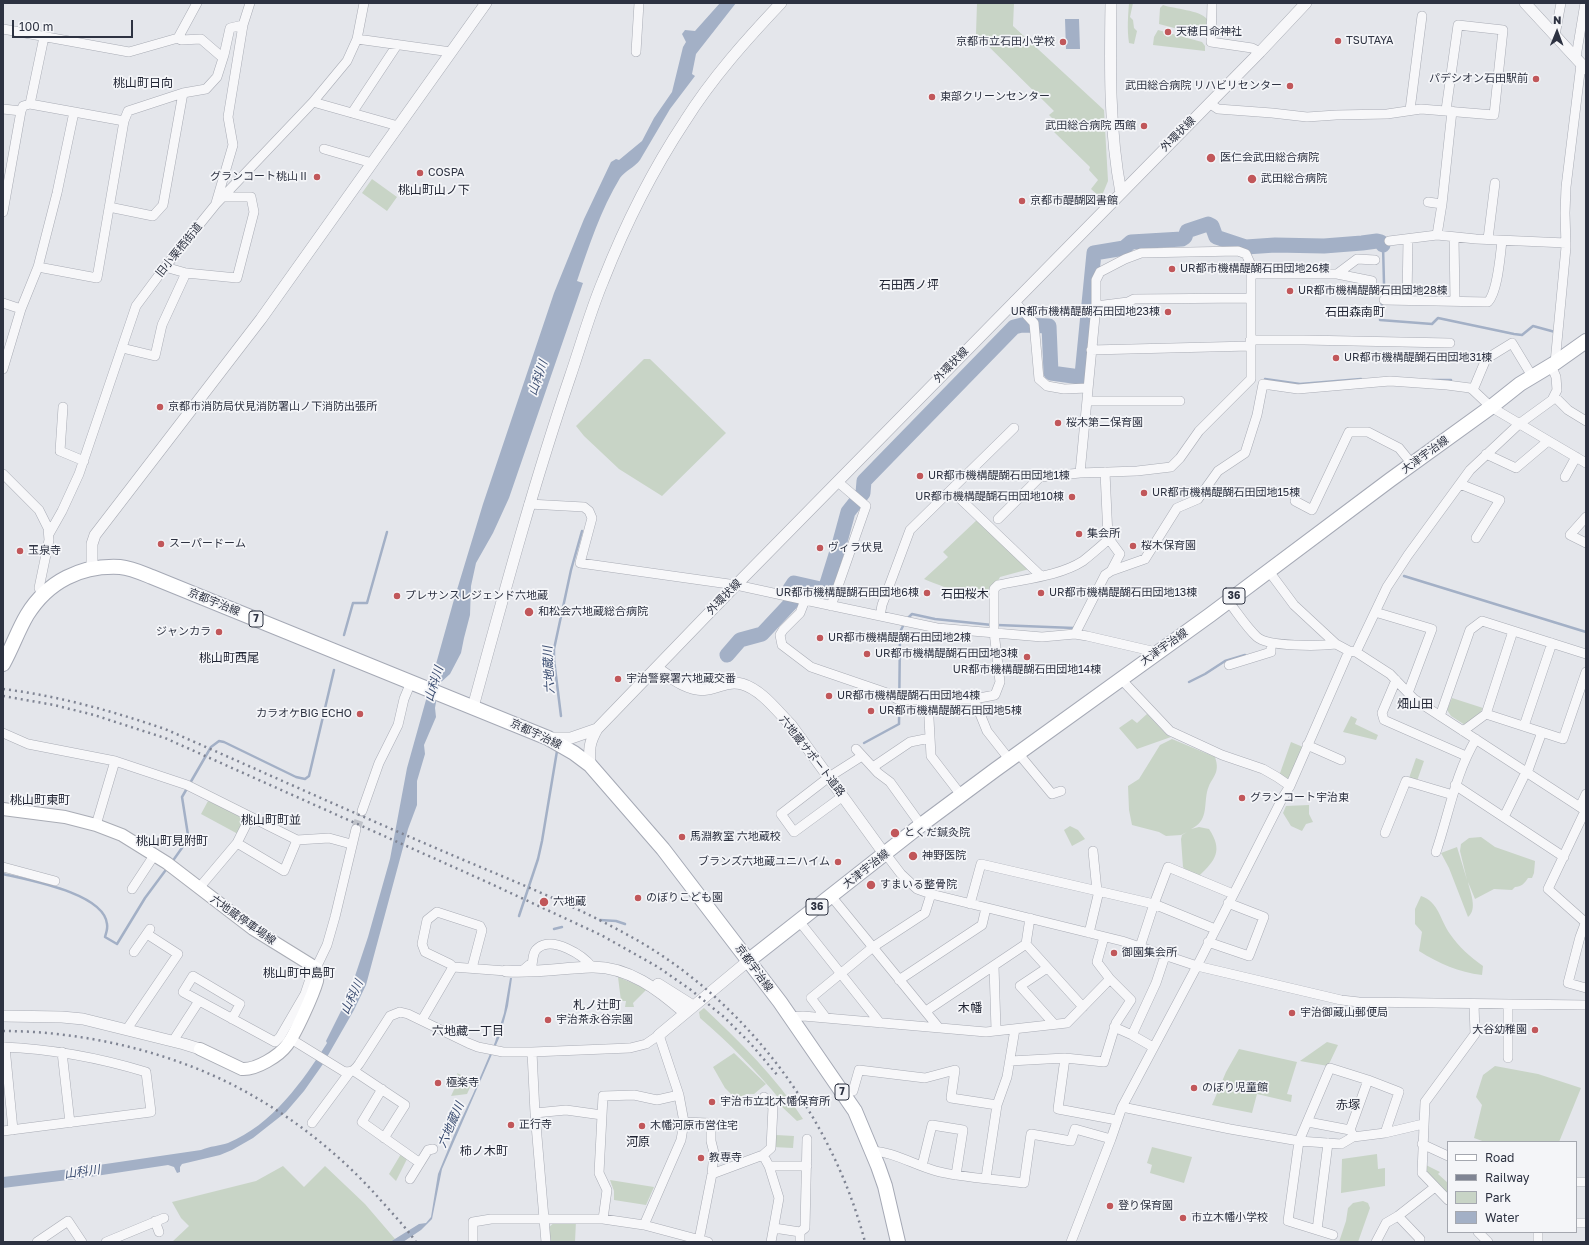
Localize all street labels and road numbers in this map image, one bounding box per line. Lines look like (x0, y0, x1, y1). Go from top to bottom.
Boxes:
street label: 外環状線 (1158, 114, 1198, 154)
street label: 旧小栗栖街道 (153, 220, 205, 280)
street label: 外環状線 (931, 345, 971, 385)
street label: 大津宇治線 (1399, 433, 1451, 477)
street label: 外環状線 (704, 577, 744, 617)
street label: 京都宇治線 (186, 586, 242, 618)
road number: 36 (1223, 588, 1245, 604)
road number: 7 (249, 611, 263, 627)
street label: 大津宇治線 (1138, 626, 1190, 668)
street label: 六地蔵サポート道路 (776, 713, 848, 799)
street label: 京都宇治線 (508, 716, 564, 752)
street label: 大津宇治線 (840, 847, 892, 891)
street label: 六地蔵停車場線 (208, 893, 278, 947)
road number: 36 (806, 899, 828, 915)
street label: 京都宇治線 (732, 942, 776, 994)
road number: 7 (835, 1084, 849, 1100)

